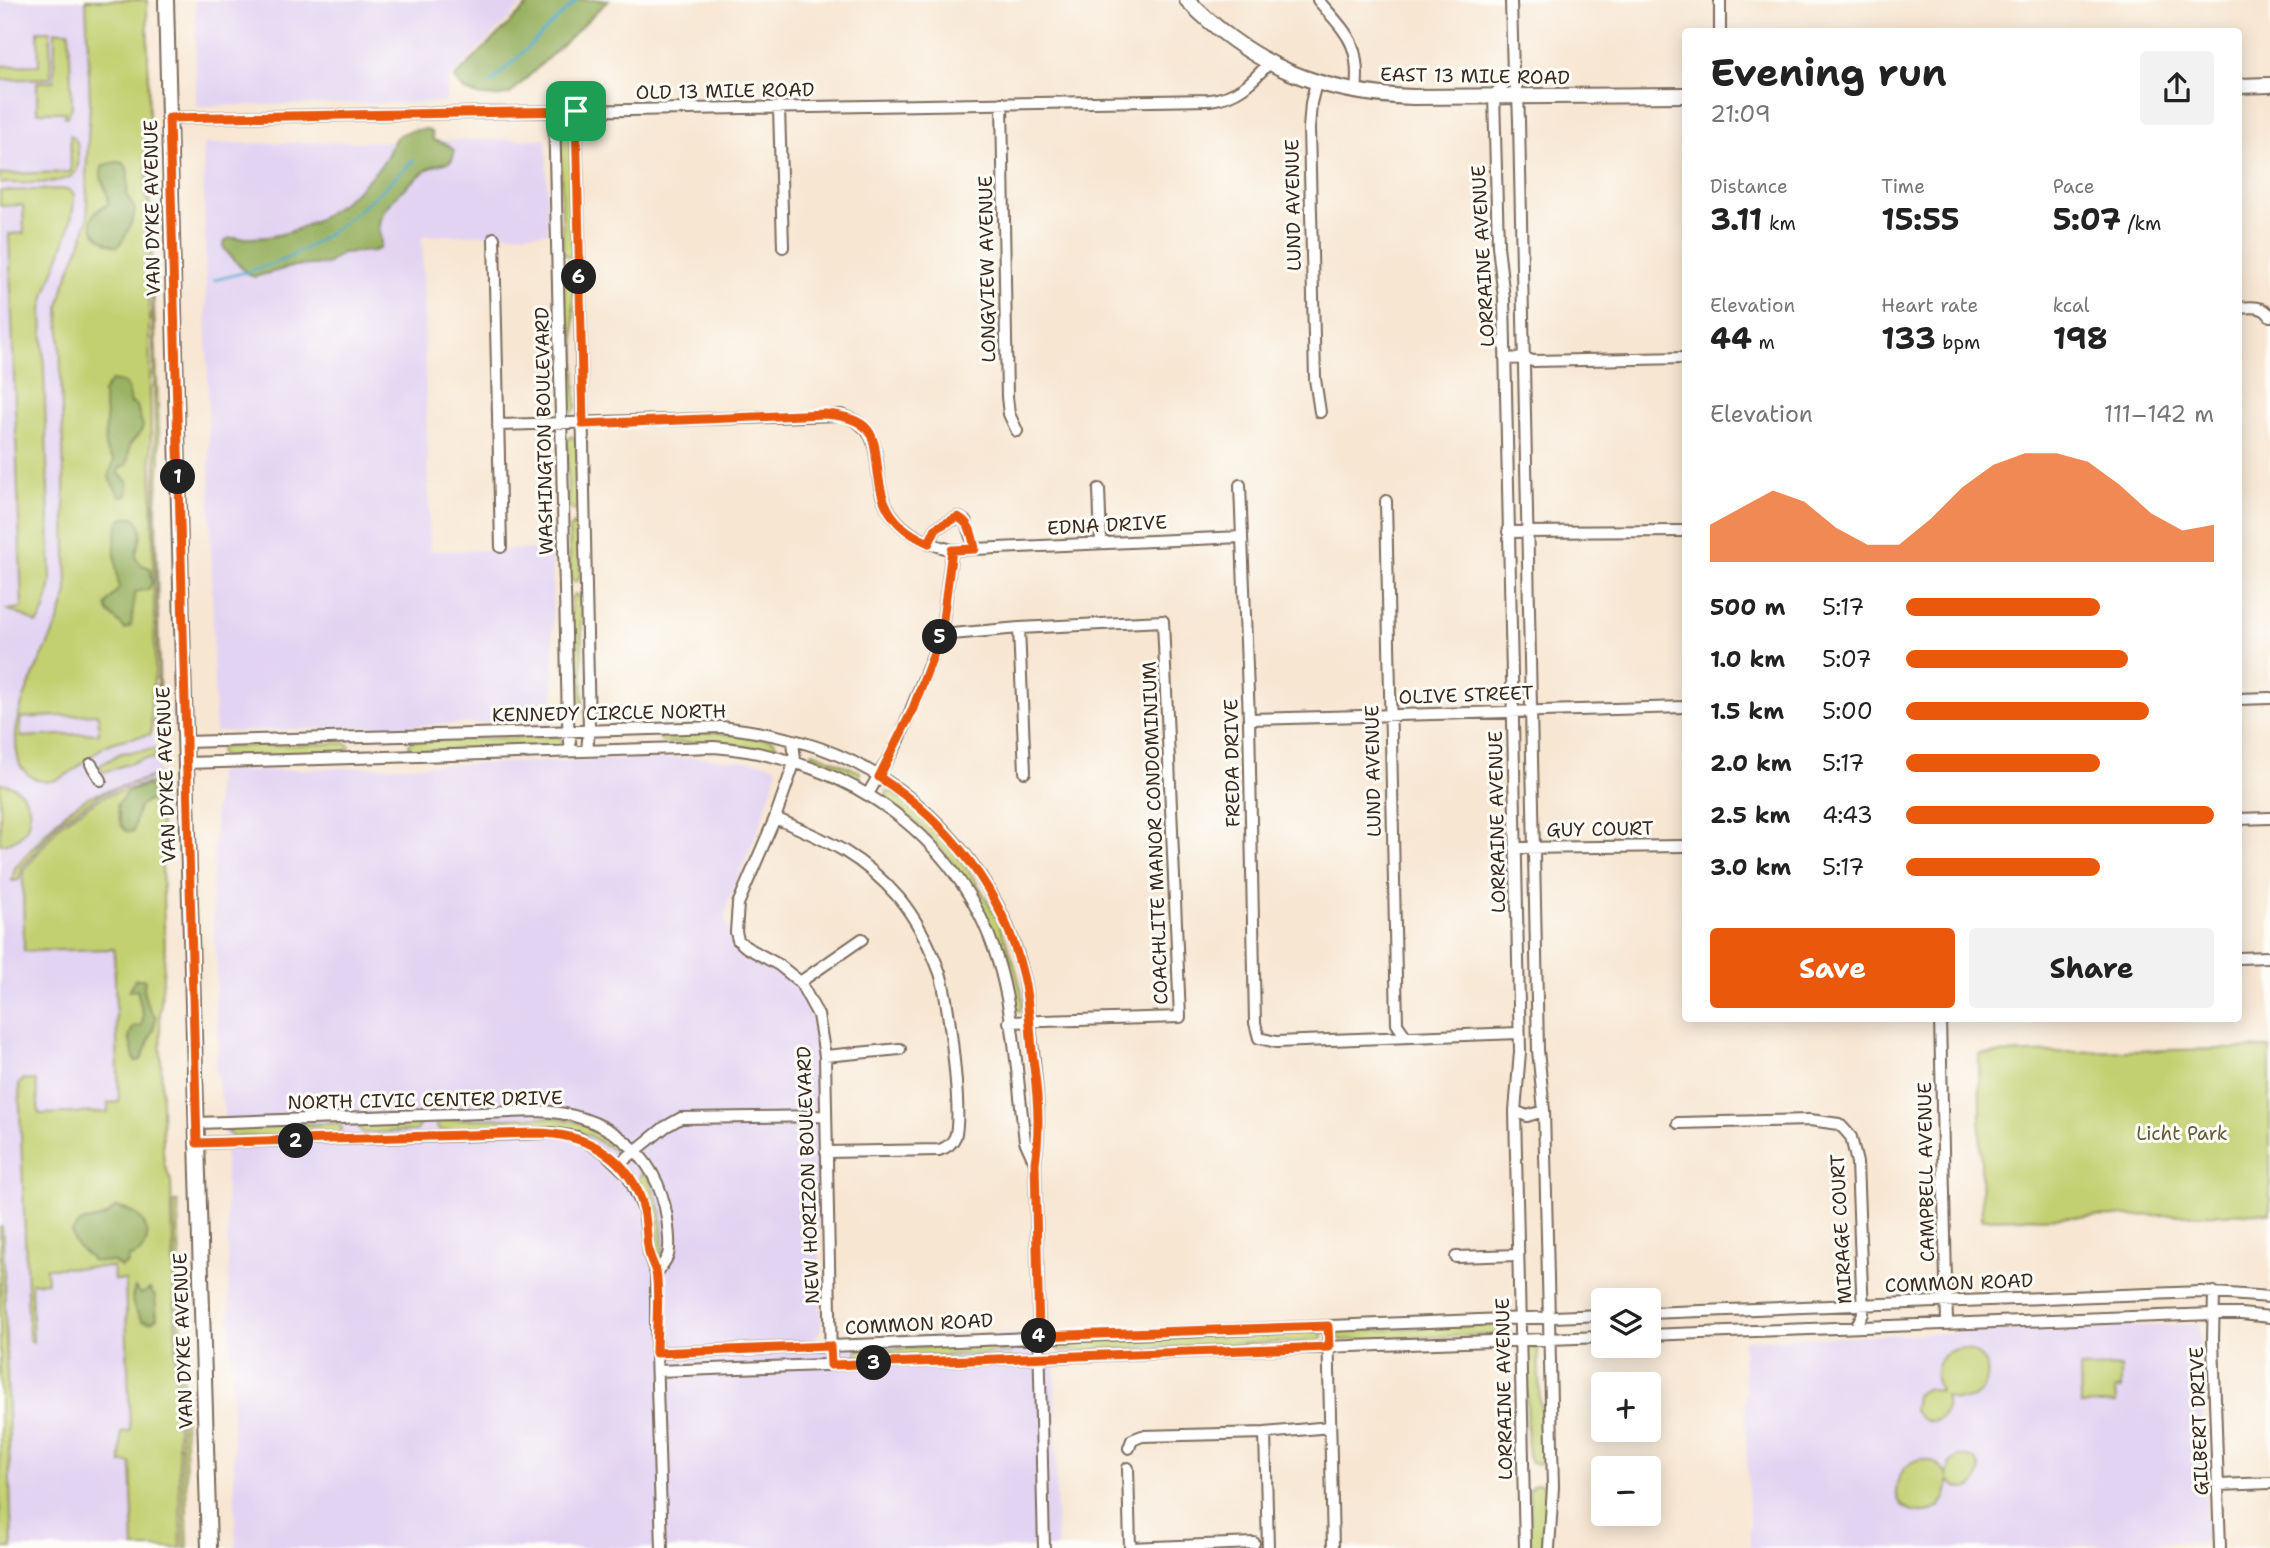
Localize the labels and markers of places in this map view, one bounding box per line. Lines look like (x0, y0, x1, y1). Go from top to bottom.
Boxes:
pin (546, 81, 606, 141)
pin: 6 (562, 260, 596, 294)
pin: 1 (160, 460, 196, 494)
pin: 5 (922, 620, 958, 654)
pin: 2 (278, 1124, 314, 1158)
pin: 4 (1021, 1318, 1056, 1354)
pin: 3 (856, 1346, 892, 1380)

